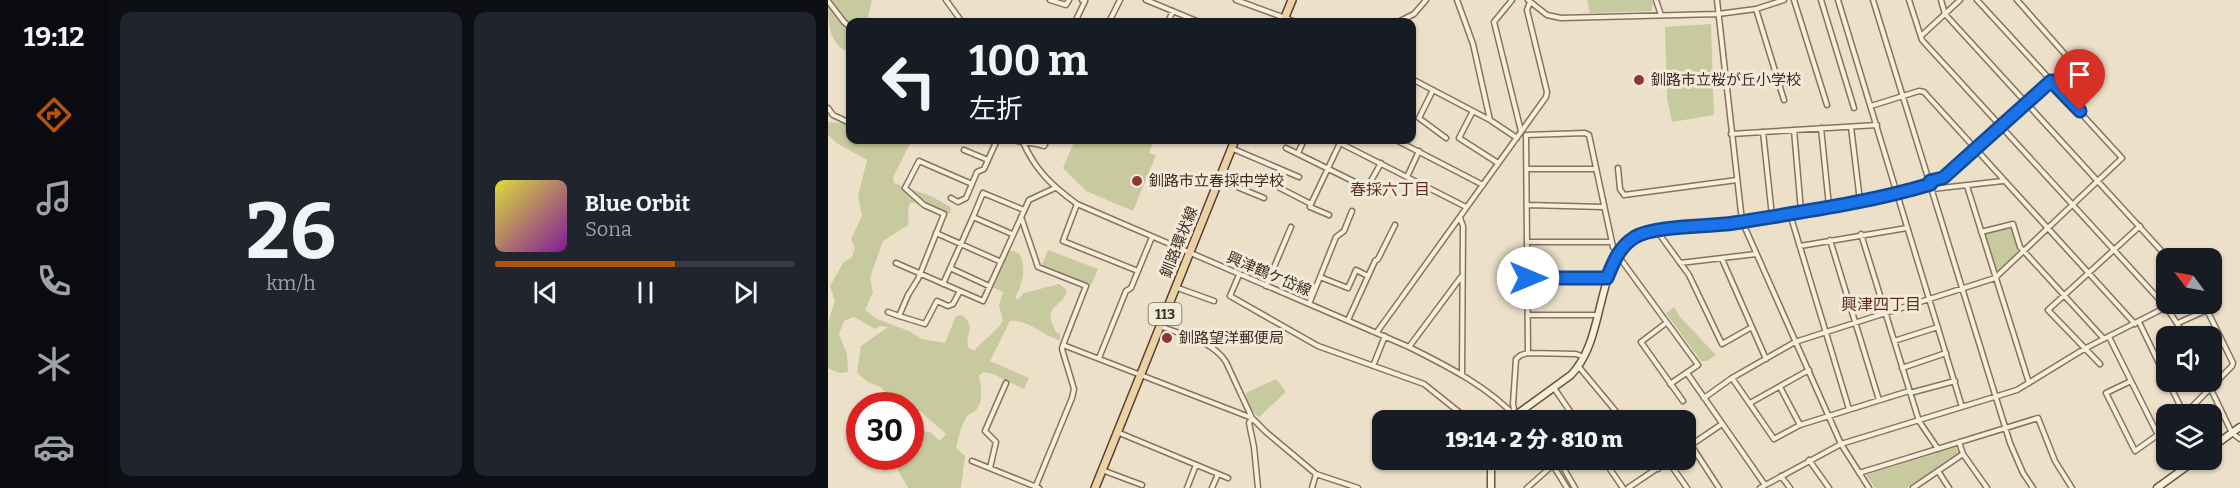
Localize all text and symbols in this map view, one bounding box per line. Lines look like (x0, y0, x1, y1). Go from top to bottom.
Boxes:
text: 19:12 (24, 21, 84, 53)
text: 100 m (969, 36, 1088, 86)
icon: left (870, 42, 948, 120)
pin (2054, 49, 2105, 111)
icon: arrive (2063, 58, 2096, 91)
place label: 釧路市立桜が丘小学校 (1651, 71, 1801, 89)
marker: 釧路市立桜が丘小学校 (1632, 73, 1646, 87)
text: 左折 (969, 93, 1023, 125)
icon: directions (33, 94, 75, 136)
place label: 釧路市立春採中学校 (1149, 172, 1284, 190)
marker: 釧路市立春採中学校 (1130, 174, 1144, 188)
icon: music (33, 177, 75, 219)
district label: 春採六丁目 (1350, 180, 1430, 199)
text: 26 (246, 185, 336, 279)
text: Blue Orbit (585, 190, 690, 217)
street label: 釧路環状線 (1157, 204, 1201, 280)
text: Sona (585, 217, 632, 241)
position arrow (1496, 246, 1560, 310)
street label: 興津鶴ケ岱線 (1224, 248, 1314, 300)
north arrow (2156, 248, 2222, 314)
map controls (2156, 248, 2222, 470)
icon: phone (33, 260, 75, 302)
text: km/h (266, 271, 316, 295)
icon: previous (529, 276, 562, 309)
icon: pause (629, 276, 662, 309)
icon: next (729, 276, 762, 309)
district label: 興津四丁目 (1841, 295, 1921, 314)
road number: 113 (1148, 303, 1182, 325)
button: sound (2156, 326, 2222, 392)
place label: 釧路望洋郵便局 (1179, 329, 1284, 347)
marker: 釧路望洋郵便局 (1160, 331, 1174, 345)
icon: climate (33, 343, 75, 385)
speed limit sign: 30 (846, 392, 924, 470)
button: layers (2156, 404, 2222, 470)
icon: car (33, 426, 75, 468)
text: 19:14 · 2 分 · 810 m (1445, 426, 1623, 453)

